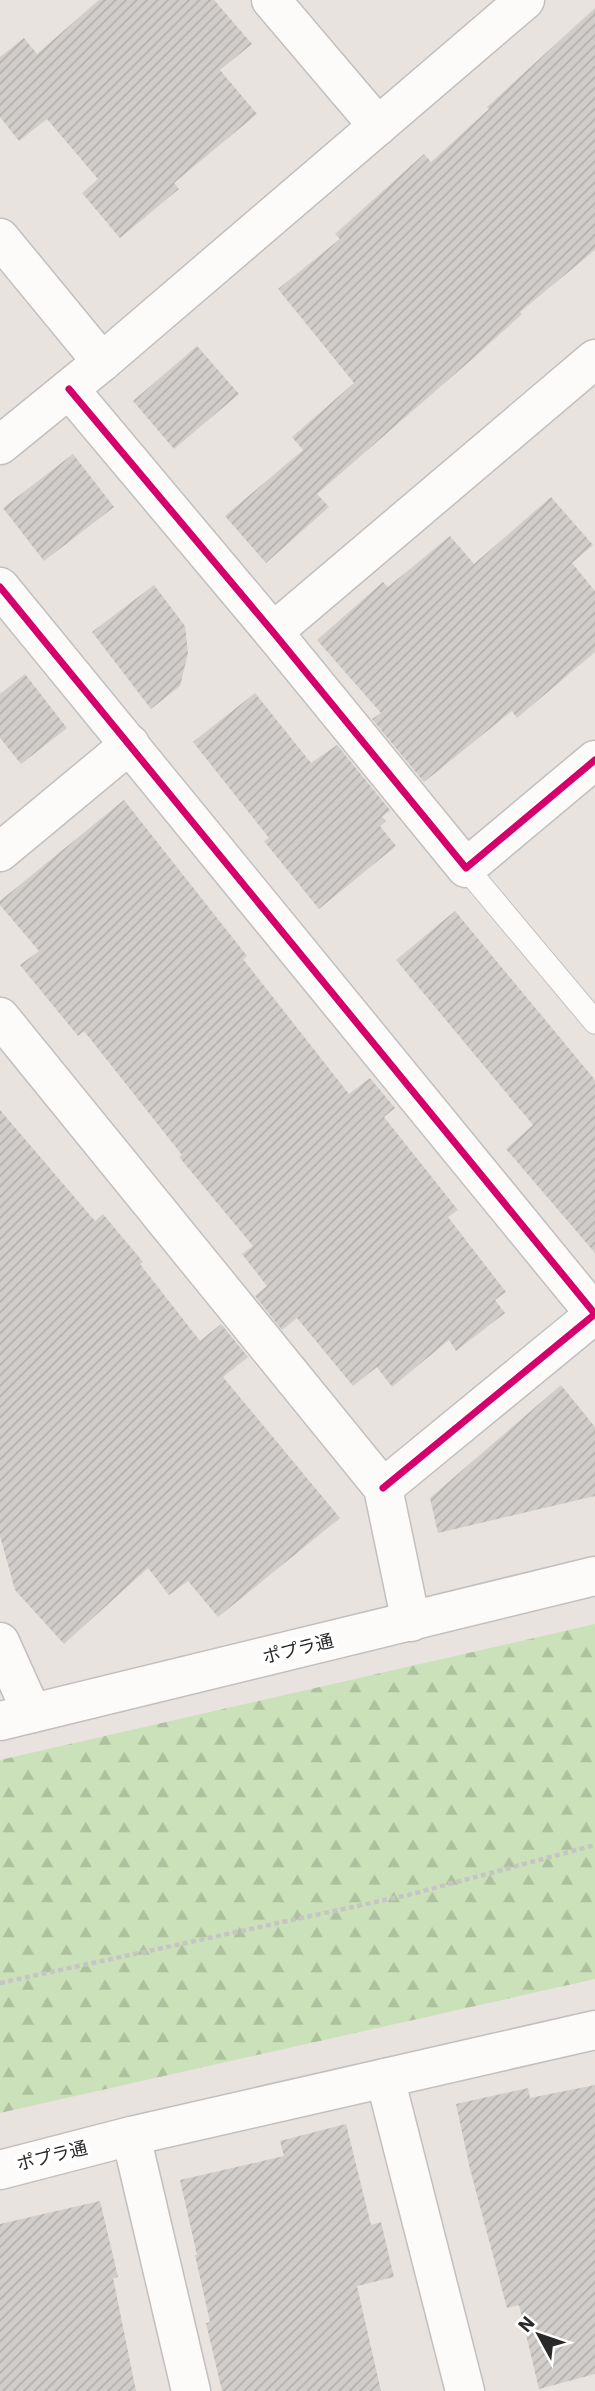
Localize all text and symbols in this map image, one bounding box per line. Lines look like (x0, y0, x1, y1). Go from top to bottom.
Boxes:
street label: ポプラ通 (260, 1629, 336, 1668)
street label: ポプラ通 (14, 2136, 90, 2175)
north arrow (504, 2300, 574, 2370)
text: N (512, 2311, 540, 2337)

